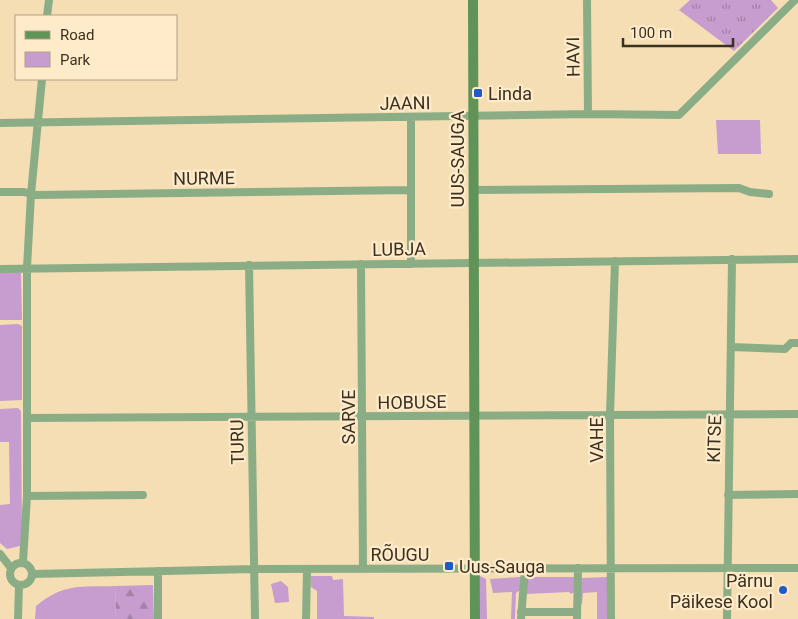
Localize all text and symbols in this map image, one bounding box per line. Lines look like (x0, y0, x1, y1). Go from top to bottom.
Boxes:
legend (15, 15, 178, 80)
scale bar (623, 15, 733, 47)
text: 100 m (630, 24, 672, 42)
text: Road (60, 26, 94, 44)
street label: HAVI (562, 37, 584, 77)
text: Park (60, 51, 91, 69)
place label: Linda (488, 83, 532, 104)
marker: Linda (472, 87, 484, 99)
street label: JAANI (379, 92, 431, 114)
street label: UUS-SAUGA (447, 110, 468, 207)
street label: NURME (173, 167, 235, 189)
street label: LUBJA (372, 238, 426, 260)
street label: SARVE (338, 389, 359, 445)
street label: HOBUSE (377, 391, 447, 413)
street label: KITSE (703, 415, 725, 463)
street label: VAHE (586, 417, 607, 463)
street label: TURU (226, 419, 248, 465)
street label: RÕUGU (370, 543, 430, 565)
place label: Uus-Sauga (459, 556, 545, 577)
marker: Uus-Sauga (443, 560, 455, 572)
place label: Pärnu Päikese Kool (670, 570, 773, 612)
marker: Pärnu Päikese Kool (777, 584, 789, 596)

